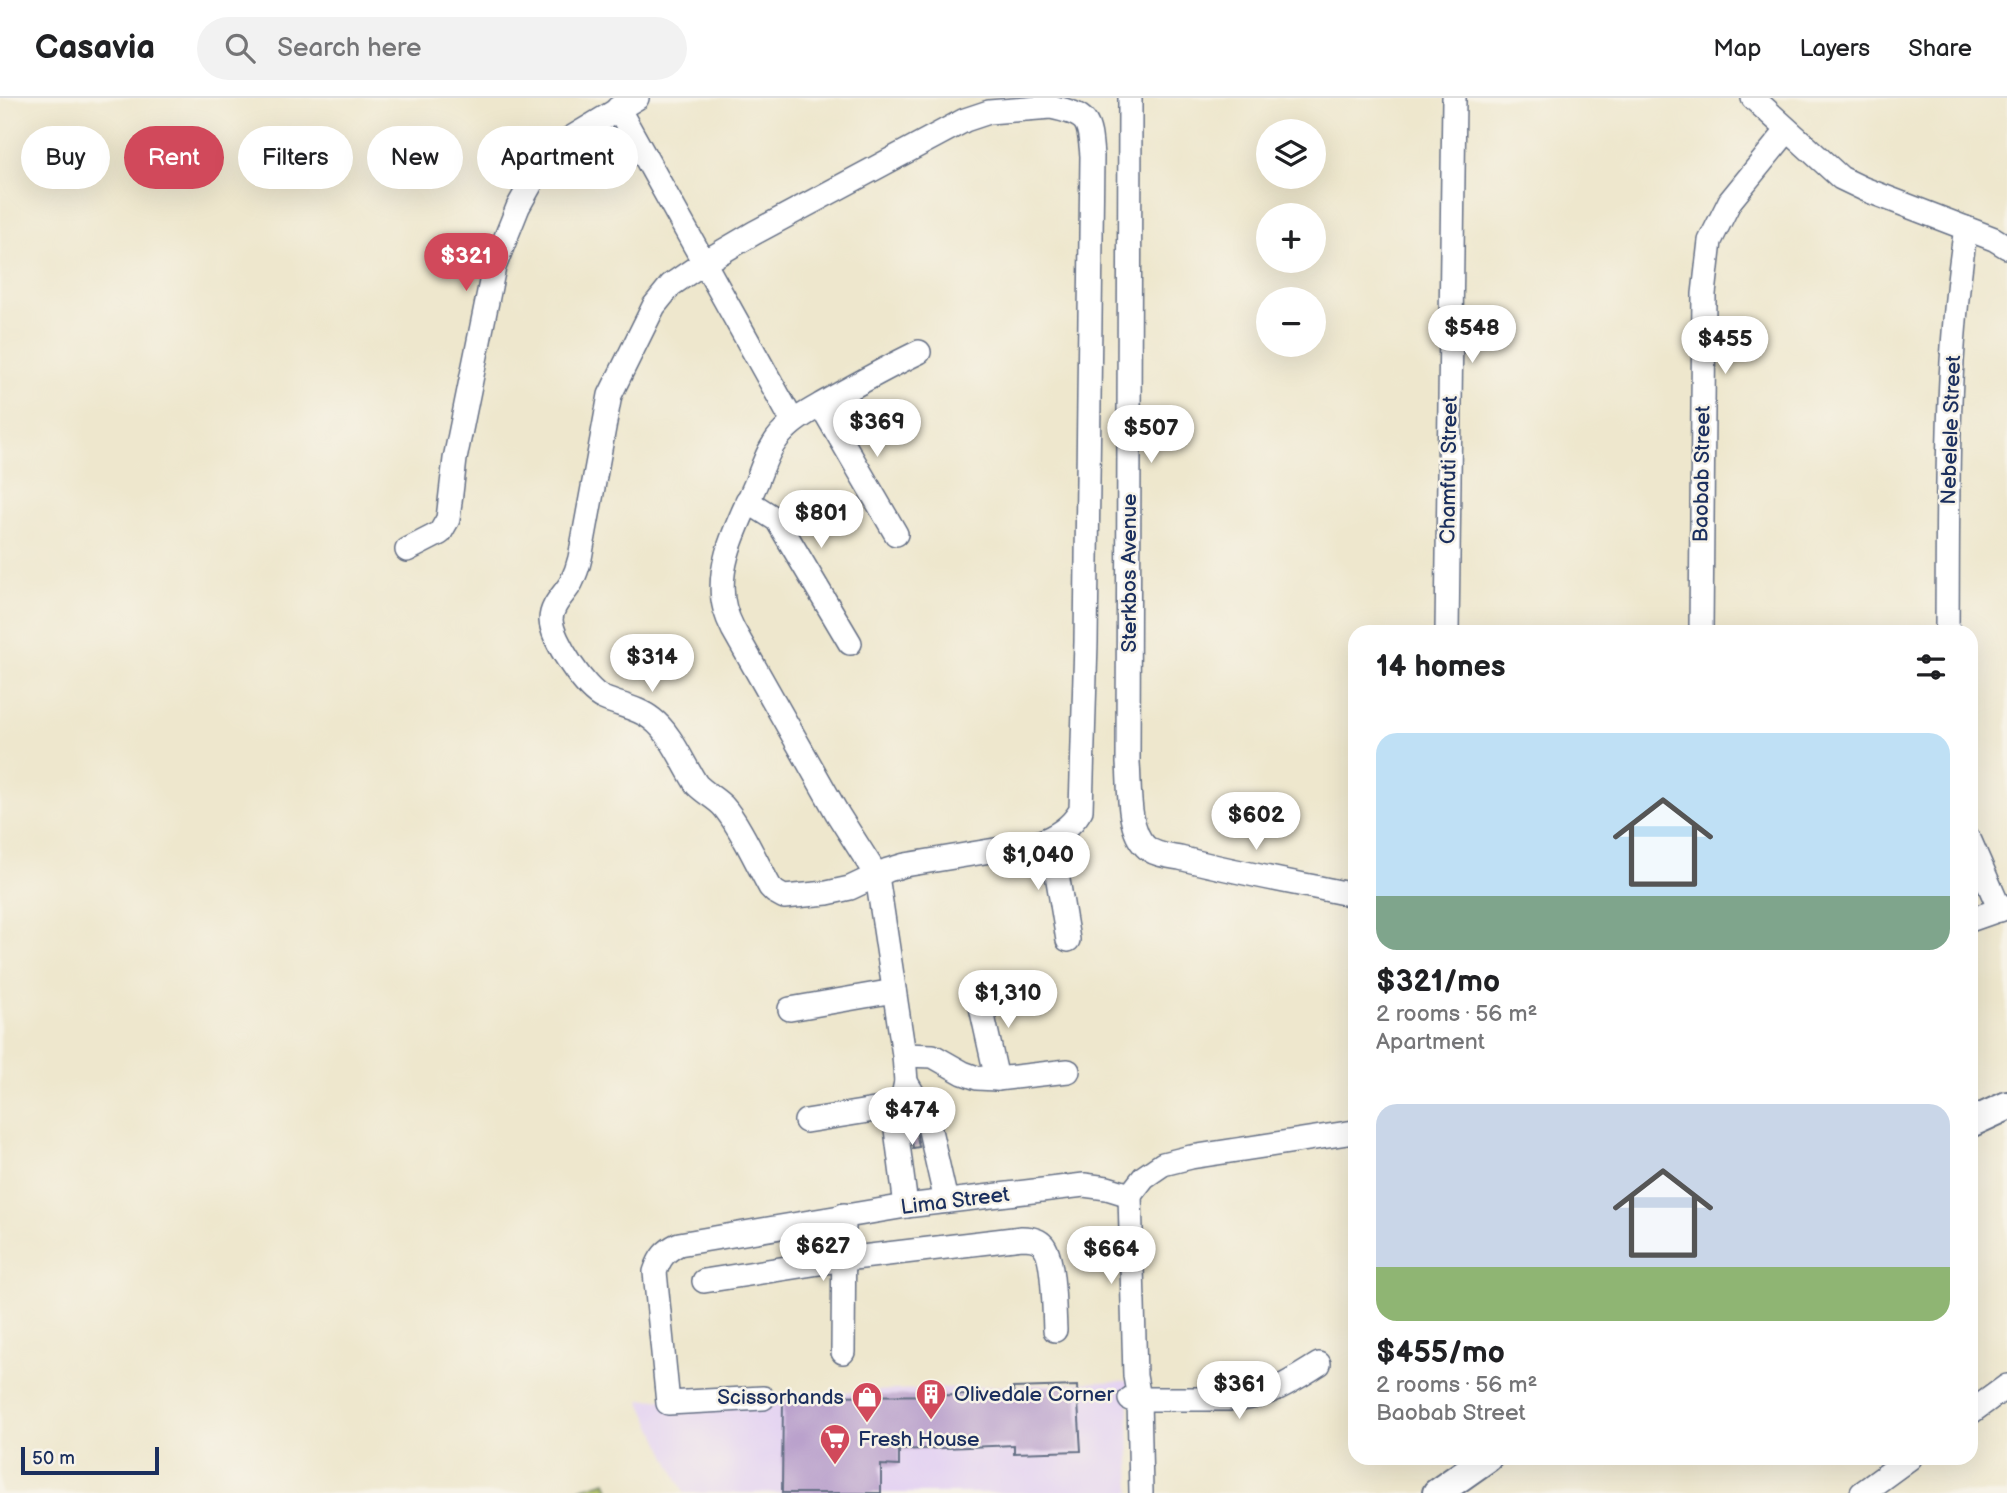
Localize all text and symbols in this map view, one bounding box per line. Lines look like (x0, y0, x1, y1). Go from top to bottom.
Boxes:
search box (197, 17, 687, 80)
text: Casavia (35, 28, 155, 68)
icon: search (221, 29, 259, 67)
text: Search here (277, 33, 421, 64)
text: Map (1713, 34, 1761, 63)
text: Layers (1799, 34, 1870, 63)
text: Share (1908, 34, 1972, 63)
map controls (1256, 119, 1326, 357)
button: layers (1256, 119, 1326, 189)
chip: Buy (21, 126, 110, 189)
chip: Rent (124, 126, 224, 189)
chip: Filters (238, 126, 353, 189)
chip: New (367, 126, 463, 189)
chip: Apartment (477, 126, 638, 189)
button: + (1256, 203, 1326, 273)
pin: $321 (425, 234, 507, 293)
text: $321 (440, 242, 492, 270)
button: − (1256, 287, 1326, 357)
pin: $548 (1431, 306, 1513, 365)
text: $548 (1444, 314, 1500, 342)
pin: $455 (1684, 316, 1766, 376)
text: $455 (1697, 325, 1753, 353)
street label: Nebelele Street (1936, 354, 1966, 505)
street label: Chamfuti Street (1435, 395, 1463, 544)
pin: $369 (836, 400, 918, 459)
street label: Baobab Street (1688, 405, 1716, 543)
pin: $507 (1110, 406, 1192, 465)
text: $369 (849, 408, 905, 436)
text: $507 (1123, 414, 1179, 442)
pin: $801 (780, 490, 862, 550)
street label: Sterkbos Avenue (1117, 493, 1142, 653)
text: $801 (795, 499, 848, 527)
pin: $314 (611, 634, 693, 694)
text: $314 (626, 643, 678, 671)
icon: filters (1912, 648, 1950, 686)
text: 14 homes (1376, 649, 1505, 685)
icon: home (1600, 779, 1726, 905)
pin: $602 (1215, 792, 1297, 852)
text: $602 (1227, 801, 1285, 829)
pin: $1,040 (981, 832, 1095, 892)
text: $1,040 (1002, 841, 1074, 869)
text: $321/mo (1376, 964, 1500, 1000)
pin: $1,310 (951, 970, 1065, 1030)
text: $1,310 (974, 979, 1042, 1007)
text: 2 rooms · 56 m² (1376, 1000, 1538, 1028)
text: Apartment (1376, 1028, 1485, 1056)
pin: $474 (871, 1088, 953, 1147)
text: $474 (885, 1096, 939, 1124)
icon: home (1600, 1150, 1726, 1276)
street label: Lima Street (899, 1182, 1011, 1220)
pin: $627 (782, 1224, 864, 1283)
pin: $664 (1070, 1226, 1152, 1286)
text: $627 (796, 1232, 850, 1260)
text: $664 (1083, 1235, 1139, 1263)
text: $455/mo (1376, 1335, 1505, 1371)
pin: $361 (1198, 1362, 1280, 1421)
text: $361 (1213, 1370, 1265, 1398)
text: 2 rooms · 56 m² (1376, 1371, 1538, 1399)
building icon: Olivedale Corner (914, 1377, 948, 1421)
shop icon: Scissorhands (850, 1380, 884, 1424)
place label: Olivedale Corner (954, 1382, 1114, 1407)
place label: Scissorhands (717, 1385, 844, 1410)
text: Baobab Street (1376, 1399, 1526, 1427)
supermarket icon: Fresh House (818, 1422, 852, 1466)
place label: Fresh House (858, 1427, 979, 1452)
scale bar (21, 1444, 159, 1476)
text: 50 m (32, 1447, 75, 1470)

